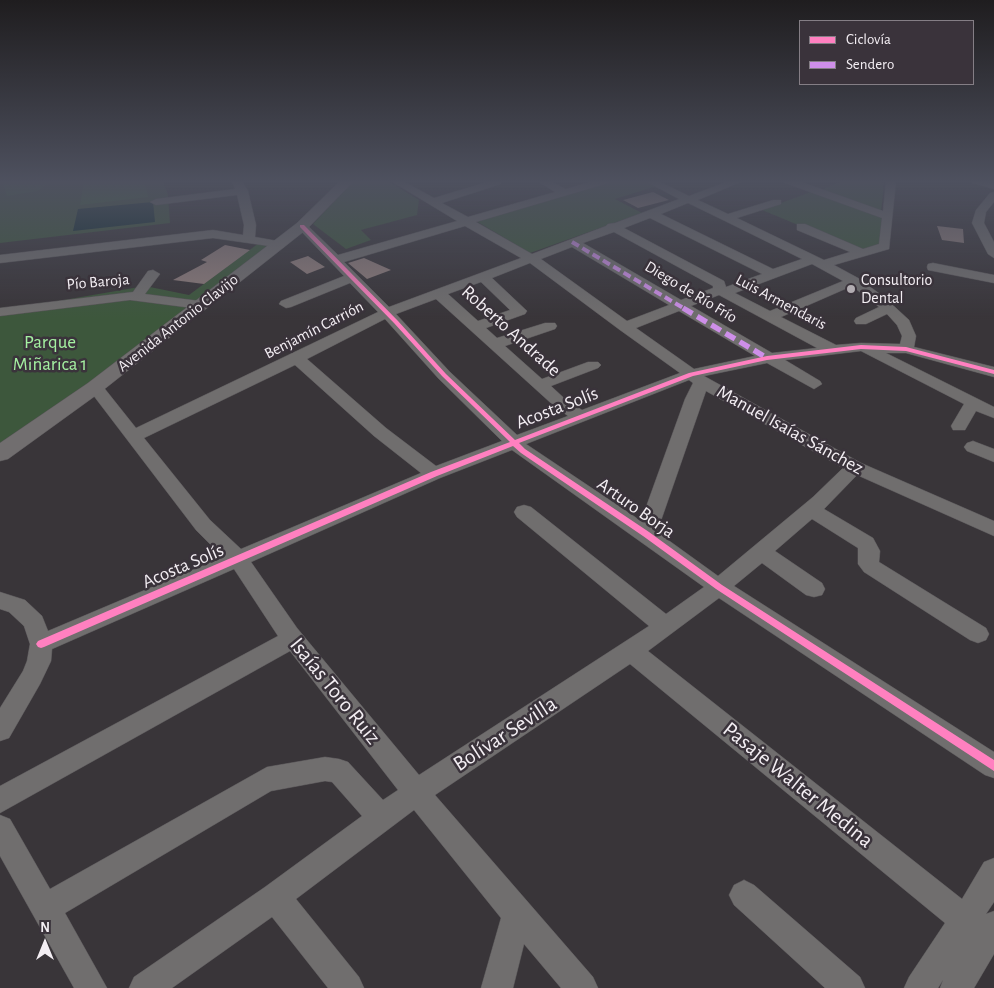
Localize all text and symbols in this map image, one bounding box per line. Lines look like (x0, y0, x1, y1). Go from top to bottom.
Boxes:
legend (799, 20, 974, 85)
text: Ciclovía (846, 32, 891, 47)
text: Sendero (846, 57, 894, 72)
street label: Diego de Río Frío (641, 257, 741, 327)
street label: Pío Baroja (66, 270, 130, 294)
street label: Avenida Antonio Clavijo (114, 270, 242, 376)
street label: Luis Armendaris (732, 270, 830, 334)
place label: Consultorio Dental (861, 270, 932, 308)
street label: Roberto Andrade (457, 280, 565, 382)
marker: Consultorio Dental (845, 283, 857, 295)
street label: Benjamín Carrión (261, 297, 367, 363)
park label: Parque Miñarica 1 (13, 331, 87, 375)
street label: Manuel Isaías Sánchez (713, 380, 867, 480)
street label: Acosta Solís (513, 382, 601, 434)
street label: Arturo Borja (593, 473, 679, 543)
street label: Acosta Solís (139, 539, 227, 593)
street label: Isaías Toro Ruiz (284, 632, 386, 750)
street label: Bolívar Sevilla (448, 691, 562, 777)
street label: Pasaje Walter Medina (717, 716, 879, 854)
north arrow (20, 918, 70, 968)
text: N (40, 921, 50, 935)

